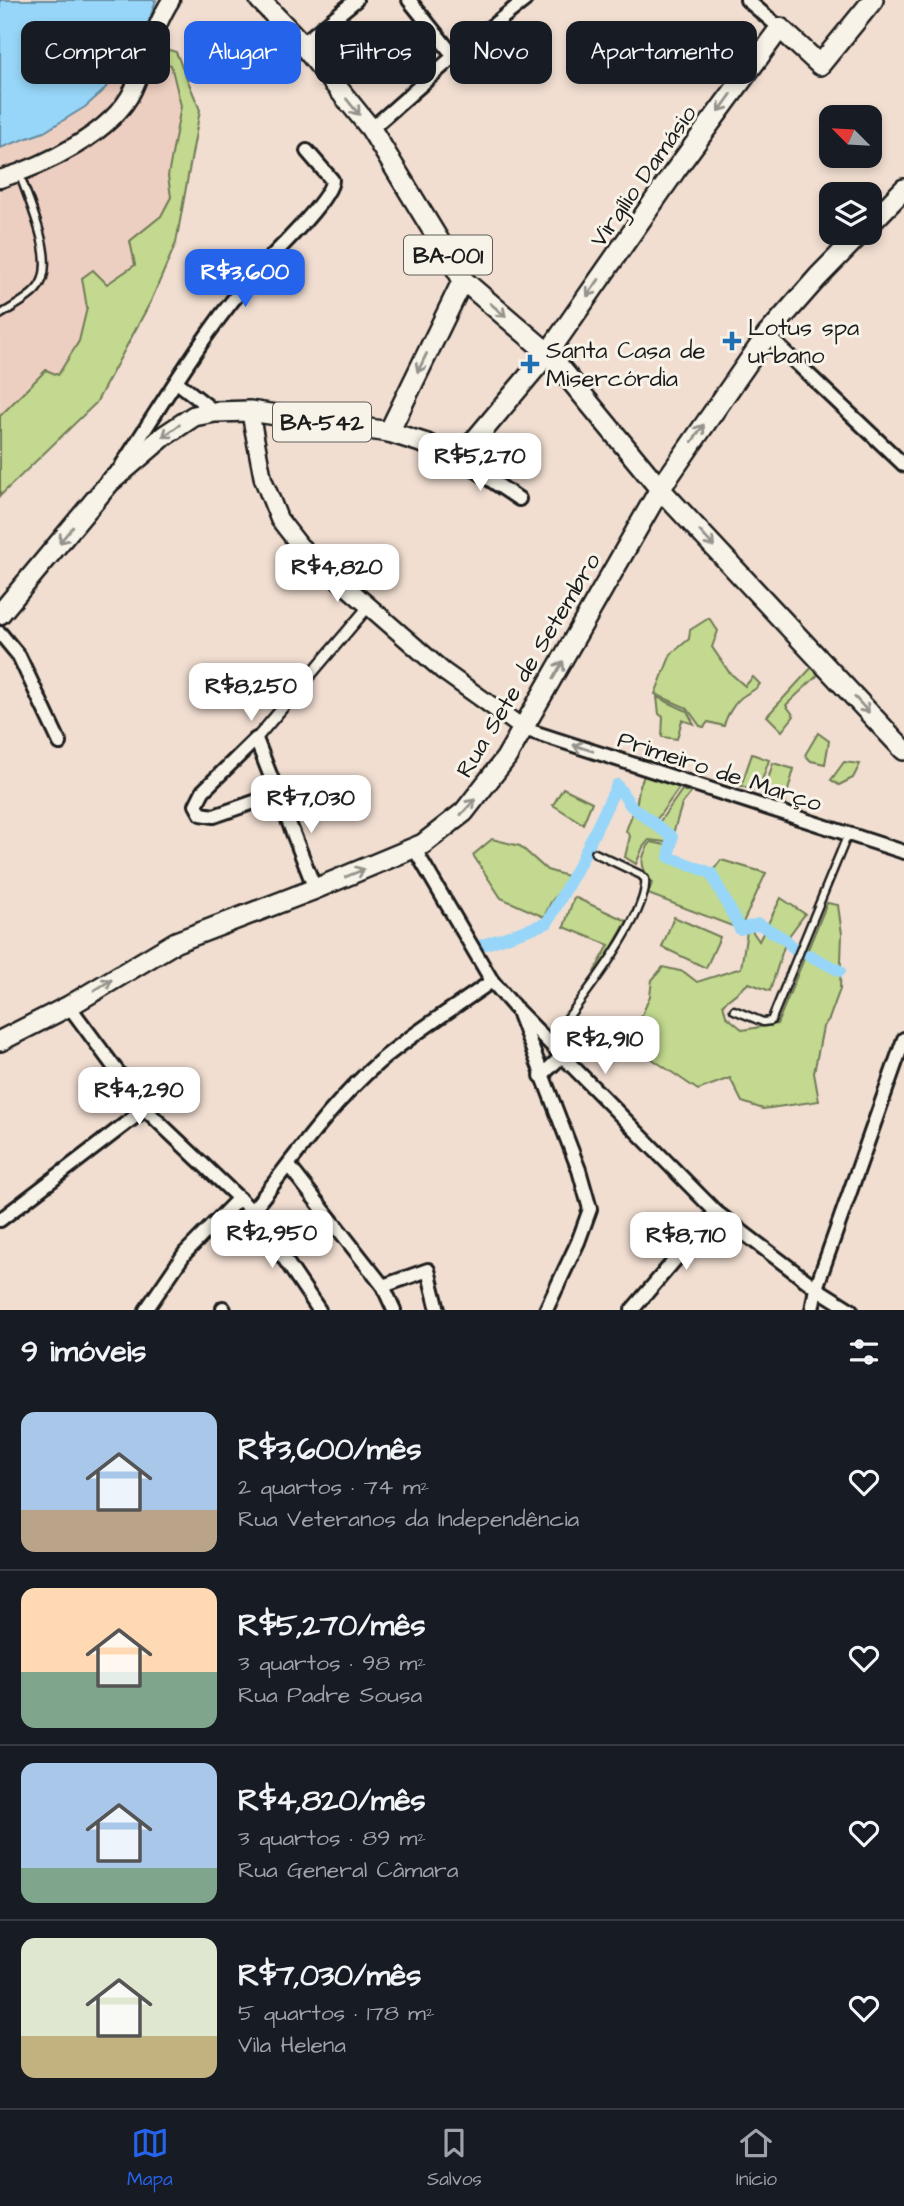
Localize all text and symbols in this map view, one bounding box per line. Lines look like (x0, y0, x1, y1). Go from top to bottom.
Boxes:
chip: Comprar (21, 21, 170, 84)
chip: Alugar (184, 21, 301, 84)
chip: Filtros (315, 21, 436, 84)
chip: Novo (450, 21, 552, 84)
chip: Apartamento (566, 21, 757, 84)
one-way arrow (718, 93, 733, 112)
one-way arrow (345, 97, 361, 115)
street label: Virgílio Damásio (582, 98, 707, 255)
north arrow (819, 105, 882, 168)
map controls (819, 105, 882, 245)
button: layers (819, 182, 882, 245)
road number: BA-001 (404, 236, 492, 274)
pin: R$3,600 (180, 250, 310, 309)
text: R$3,600 (201, 256, 289, 288)
one-way arrow (586, 278, 600, 297)
one-way arrow (489, 302, 507, 318)
place label: Lotus spa urbano (748, 311, 859, 373)
marker: Lotus spa urbano (722, 331, 742, 351)
place label: Santa Casa de Misercórdia (546, 334, 706, 396)
one-way arrow (415, 352, 429, 373)
marker: Santa Casa de Misercórdia (520, 354, 540, 374)
road number: BA-542 (273, 402, 371, 442)
one-way arrow (162, 424, 181, 439)
one-way arrow (691, 424, 705, 443)
pin: R$5,270 (415, 434, 545, 493)
text: R$5,270 (434, 440, 526, 472)
one-way arrow (58, 526, 74, 544)
one-way arrow (698, 530, 715, 547)
pin: R$4,820 (272, 544, 402, 604)
street label: Rua Sete de Setembro (448, 546, 610, 784)
text: R$4,820 (291, 551, 383, 583)
one-way arrow (552, 660, 565, 681)
pin: R$8,250 (186, 664, 316, 723)
text: R$8,250 (205, 670, 297, 702)
one-way arrow (854, 696, 871, 713)
street label: Primeiro de Março (613, 723, 827, 821)
one-way arrow (572, 741, 594, 754)
pin: R$7,030 (246, 776, 376, 835)
text: R$7,030 (267, 782, 355, 814)
one-way arrow (460, 798, 476, 816)
one-way arrow (343, 865, 365, 878)
one-way arrow (92, 977, 112, 991)
pin: R$2,910 (540, 1016, 670, 1076)
text: R$2,910 (567, 1023, 644, 1055)
pin: R$4,290 (74, 1068, 204, 1127)
text: R$4,290 (94, 1074, 184, 1106)
pin: R$2,950 (207, 1210, 337, 1270)
pin: R$8,710 (621, 1212, 751, 1272)
text: R$2,950 (227, 1217, 317, 1249)
text: R$8,710 (646, 1219, 726, 1251)
text: 9 imóveis (21, 1331, 146, 1373)
icon: filters (845, 1333, 883, 1371)
text: R$3,600/mês (238, 1429, 422, 1471)
icon: home (77, 1440, 161, 1524)
icon: heart (845, 1463, 883, 1501)
text: 2 quartos · 74 m² (238, 1471, 429, 1503)
text: Rua Veteranos da Independência (238, 1503, 579, 1535)
text: R$5,270/mês (238, 1605, 426, 1647)
icon: home (77, 1616, 161, 1700)
icon: heart (845, 1639, 883, 1677)
text: 3 quartos · 98 m² (238, 1647, 426, 1679)
text: Rua Padre Sousa (238, 1679, 422, 1711)
text: R$4,820/mês (238, 1780, 426, 1822)
icon: home (77, 1791, 161, 1875)
icon: heart (845, 1814, 883, 1852)
text: 3 quartos · 89 m² (238, 1822, 426, 1854)
text: Rua General Câmara (238, 1854, 459, 1886)
text: R$7,030/mês (238, 1955, 421, 1997)
icon: home (77, 1966, 161, 2050)
icon: heart (845, 1989, 883, 2027)
text: 5 quartos · 178 m² (238, 1997, 435, 2029)
text: Vila Helena (238, 2029, 346, 2061)
tab: Mapa (127, 2124, 173, 2193)
tab: Salvos (427, 2124, 482, 2193)
tab: Início (736, 2124, 777, 2193)

